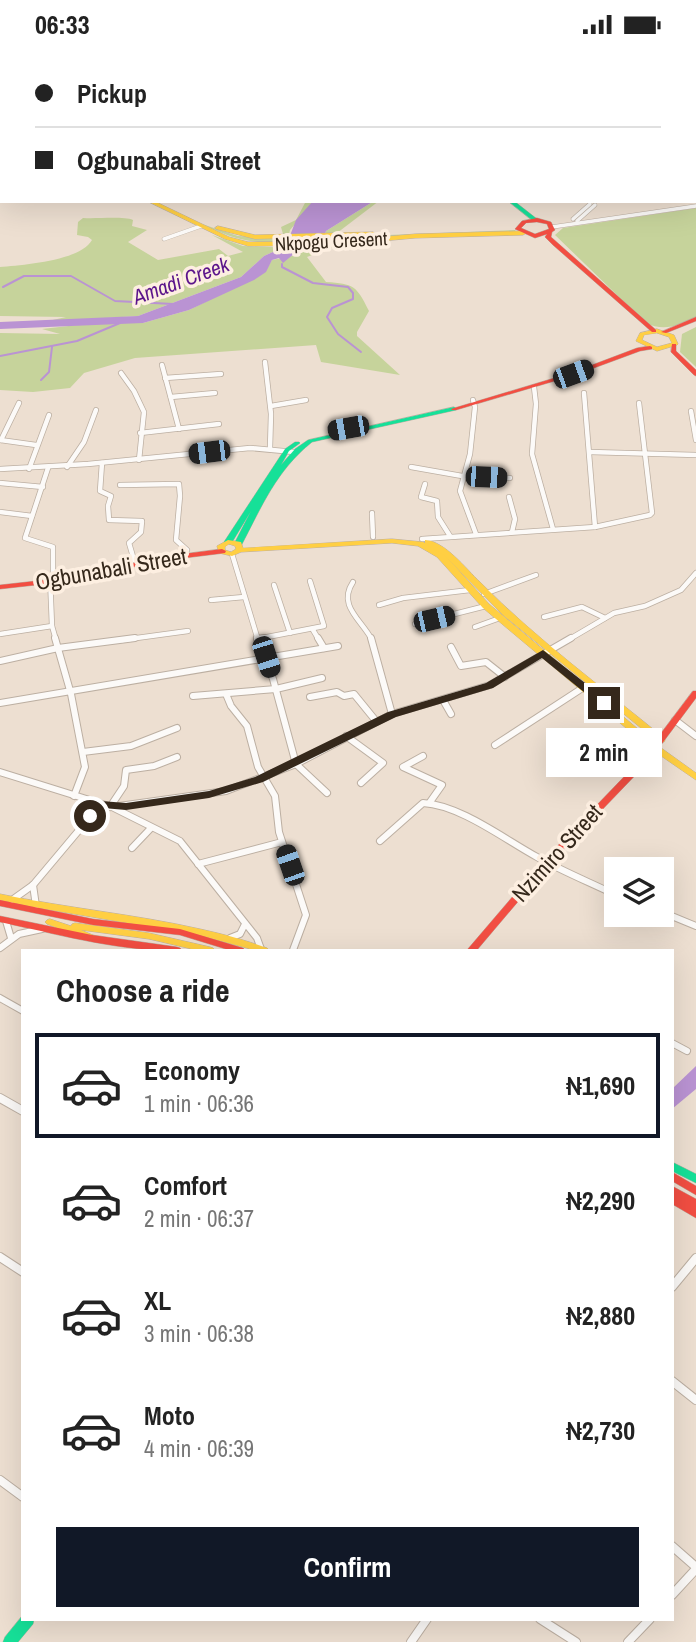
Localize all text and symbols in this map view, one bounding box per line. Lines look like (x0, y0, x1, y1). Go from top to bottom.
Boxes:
text: 06:33 (35, 7, 90, 42)
text: Pickup (77, 76, 147, 111)
text: Ogbunabali Street (77, 143, 261, 178)
street label: Nkpogu Cresent (274, 225, 389, 257)
water label: Amadi Creek (128, 249, 234, 312)
car (550, 357, 597, 391)
car (326, 414, 371, 442)
car (187, 439, 232, 465)
car (465, 466, 508, 488)
street label: Ogbunabali Street (33, 540, 189, 597)
car (412, 604, 457, 634)
car (250, 634, 283, 680)
route end (588, 687, 620, 719)
callout: 2 min (546, 727, 662, 777)
text: 2 min (579, 737, 629, 768)
street label: Nzimiro Street (504, 797, 609, 908)
route start (74, 800, 106, 832)
car (274, 842, 307, 888)
map controls (604, 857, 674, 927)
button: layers (604, 857, 674, 927)
text: Choose a ride (56, 969, 230, 1012)
text: Economy (144, 1053, 240, 1088)
icon: car (60, 1054, 123, 1117)
text: ₦1,690 (566, 1068, 635, 1103)
text: 1 min · 06:36 (144, 1088, 254, 1119)
text: Comfort (144, 1168, 227, 1203)
icon: car (60, 1169, 123, 1232)
text: ₦2,290 (566, 1183, 635, 1218)
text: 2 min · 06:37 (144, 1203, 254, 1234)
text: XL (144, 1283, 171, 1318)
icon: car (60, 1284, 123, 1347)
text: ₦2,880 (566, 1298, 635, 1333)
text: 3 min · 06:38 (144, 1318, 254, 1349)
text: Moto (144, 1398, 195, 1433)
icon: car (60, 1399, 123, 1462)
text: ₦2,730 (566, 1413, 635, 1448)
text: 4 min · 06:39 (144, 1433, 254, 1464)
button: Confirm (56, 1527, 639, 1607)

